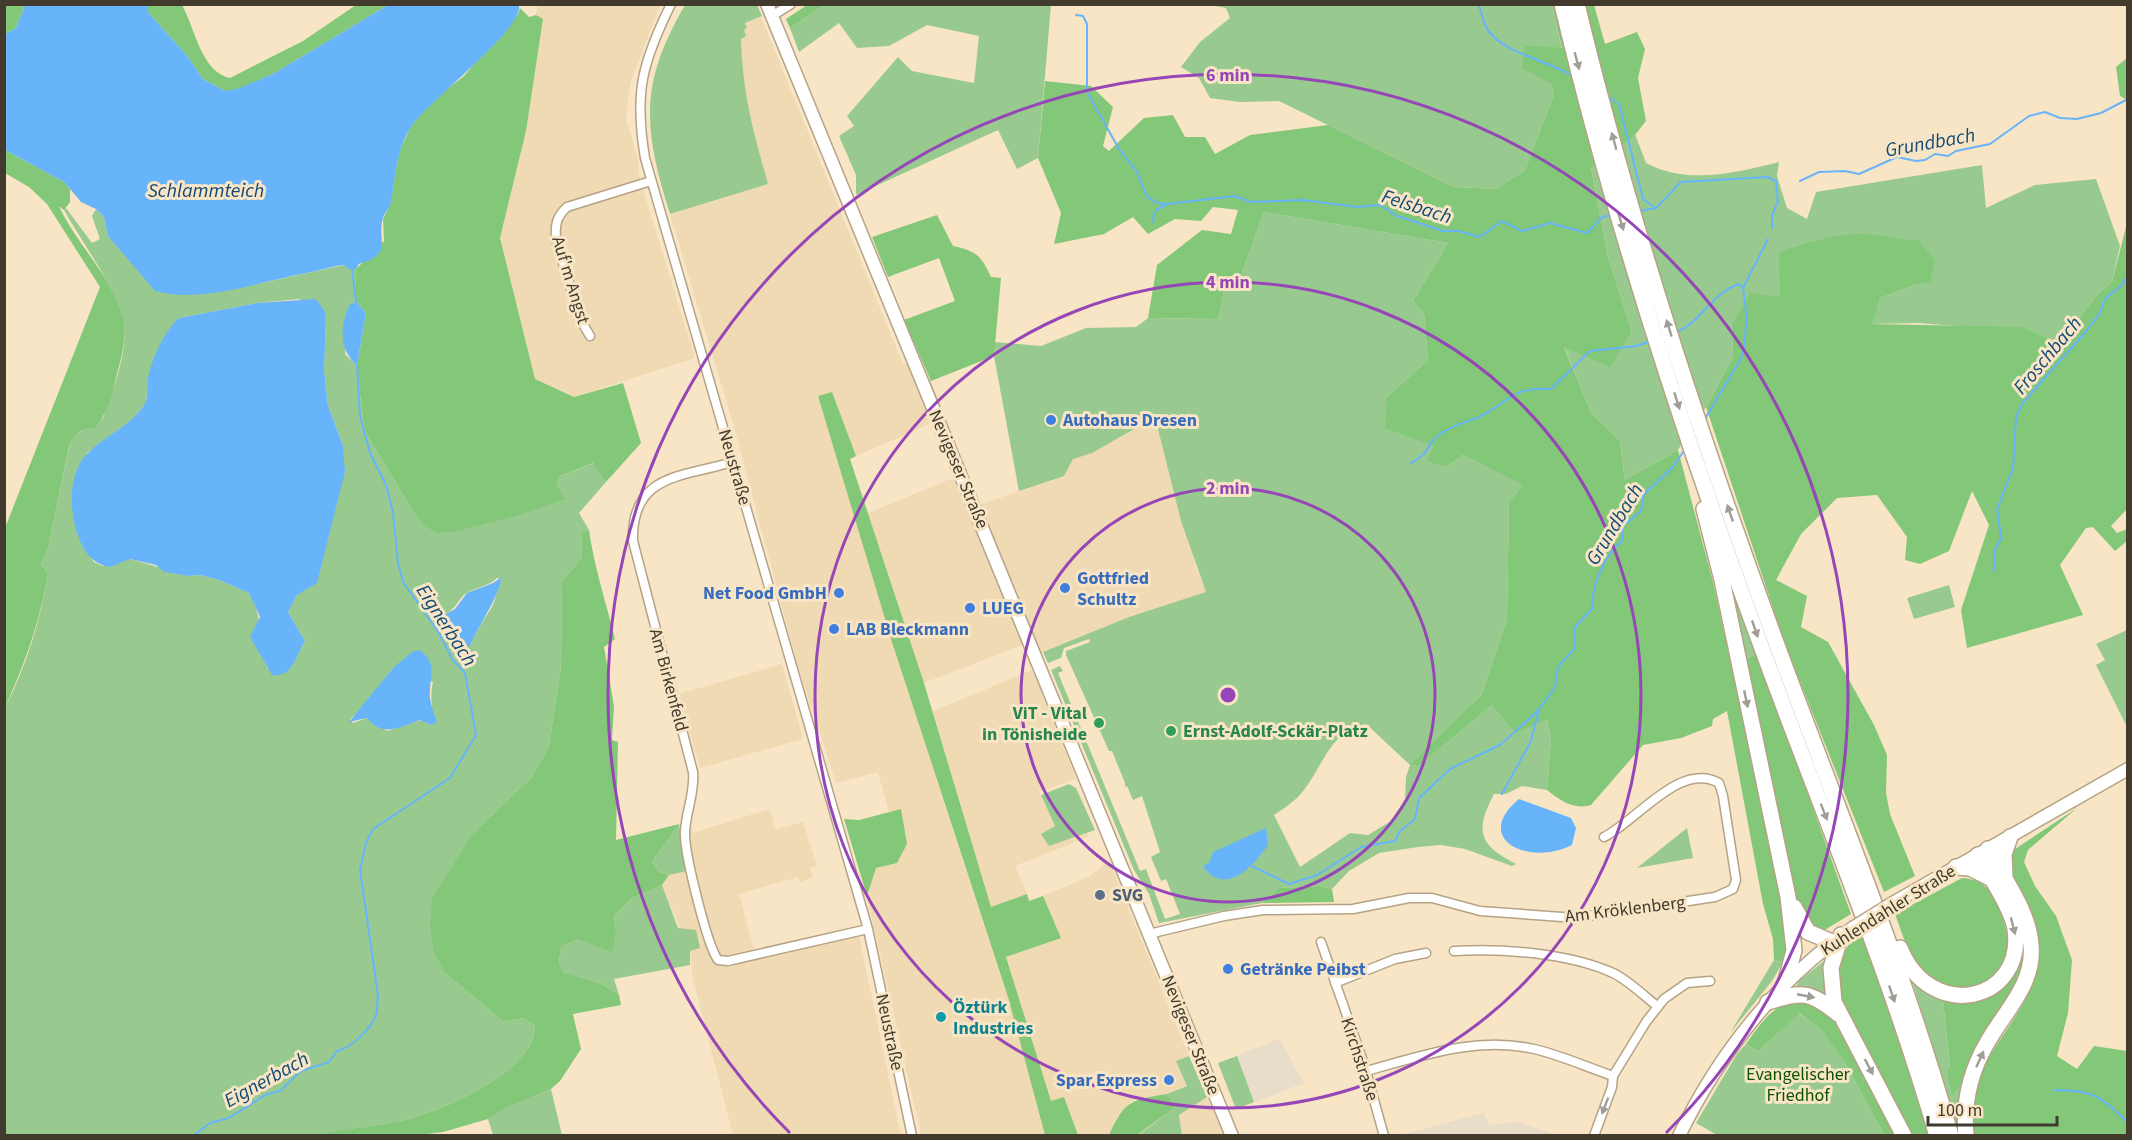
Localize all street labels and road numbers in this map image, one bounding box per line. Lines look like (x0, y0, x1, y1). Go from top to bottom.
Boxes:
street label: Auf'm Angst (545, 233, 596, 327)
street label: Nevigeser Straße (922, 406, 995, 533)
street label: Neustraße (712, 426, 757, 508)
street label: Am Birkenfeld (643, 626, 694, 734)
street label: Kuhlendahler Straße (1816, 859, 1961, 962)
street label: Am Kröklenberg (1564, 890, 1687, 929)
street label: Nevigeser Straße (1155, 972, 1226, 1099)
street label: Neustraße (869, 991, 910, 1073)
street label: Kirchstraße (1334, 1014, 1385, 1104)

